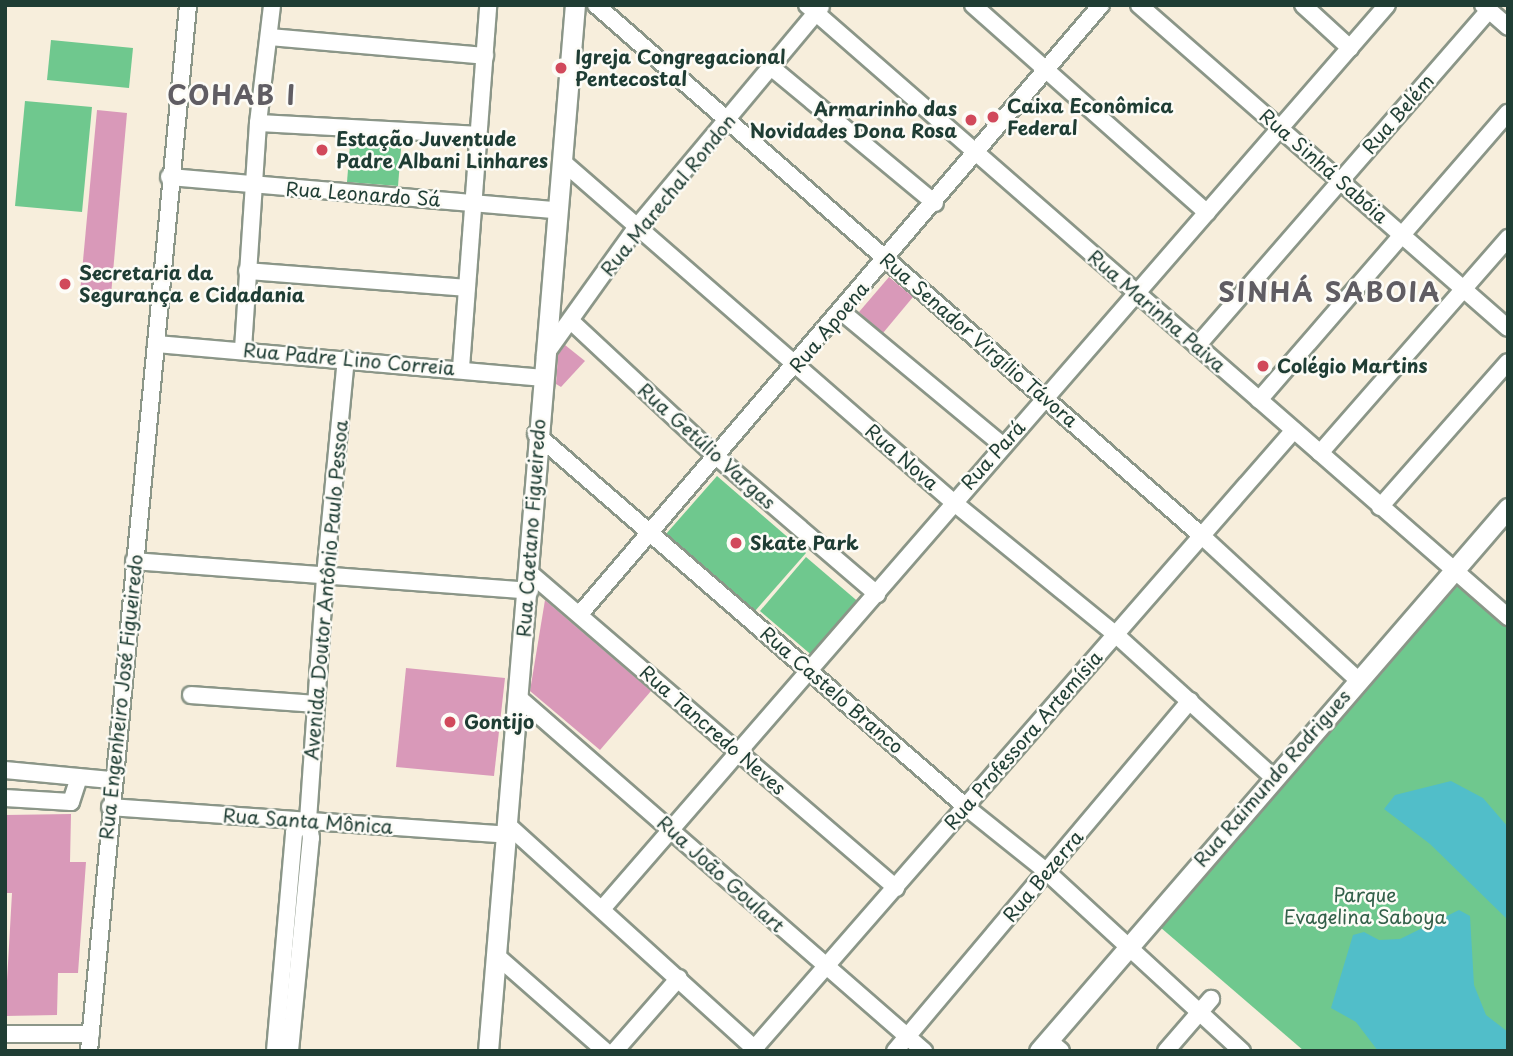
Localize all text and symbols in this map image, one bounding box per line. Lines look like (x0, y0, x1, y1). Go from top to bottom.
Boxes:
place label: Igreja Congregacional Pentecostal (575, 46, 786, 90)
marker: Igreja Congregacional Pentecostal (553, 60, 569, 76)
street label: Rua Belém (1357, 69, 1439, 159)
district label: COHAB I (168, 79, 296, 111)
place label: Caixa Econômica Federal (1007, 95, 1174, 139)
place label: Armarinho das Novidades Dona Rosa (750, 98, 957, 142)
street label: Rua Sinhá Sabóia (1255, 104, 1393, 228)
street label: Rua Marechal Rondon (596, 109, 740, 281)
marker: Caixa Econômica Federal (985, 109, 1001, 125)
marker: Armarinho das Novidades Dona Rosa (963, 112, 979, 128)
place label: Estação Juventude Padre Albani Linhares (336, 128, 548, 172)
marker: Estação Juventude Padre Albani Linhares (314, 142, 330, 158)
street label: Rua Leonardo Sá (284, 177, 442, 211)
street label: Rua Marinha Paiva (1084, 245, 1230, 377)
street label: Rua Senador Virgílio Távora (875, 247, 1083, 433)
place label: Secretaria da Segurança e Cidadania (79, 262, 305, 306)
marker: Secretaria da Segurança e Cidadania (57, 276, 73, 292)
district label: SINHÁ SABOIA (1219, 276, 1441, 308)
street label: Rua Apoena (784, 277, 874, 377)
street label: Rua Padre Lino Correia (242, 338, 456, 380)
place label: Colégio Martins (1277, 355, 1429, 377)
marker: Colégio Martins (1255, 358, 1271, 374)
street label: Rua Getúlio Vargas (633, 378, 781, 514)
street label: Rua Pará (956, 416, 1030, 494)
street label: Avenida Doutor Antônio Paulo Pessoa (300, 418, 352, 762)
street label: Rua Caetano Figueiredo (512, 418, 550, 638)
street label: Rua Nova (861, 419, 943, 495)
place label: Skate Park (750, 532, 859, 554)
marker: Skate Park (728, 535, 744, 551)
street label: Rua Engenheiro José Figueiredo (95, 552, 147, 842)
street label: Rua Castelo Branco (756, 622, 908, 758)
street label: Rua Professora Artemísia (938, 645, 1108, 835)
street label: Rua Tancredo Neves (635, 660, 791, 800)
street label: Rua Raimundo Rodrigues (1188, 684, 1356, 872)
place label: Gontijo (464, 711, 534, 733)
marker: Gontijo (442, 714, 458, 730)
street label: Rua Santa Mônica (222, 804, 394, 838)
street label: Rua João Goulart (653, 811, 789, 937)
street label: Rua Bezerra (998, 825, 1088, 927)
park label: Parque Evagelina Saboya (1284, 884, 1446, 928)

